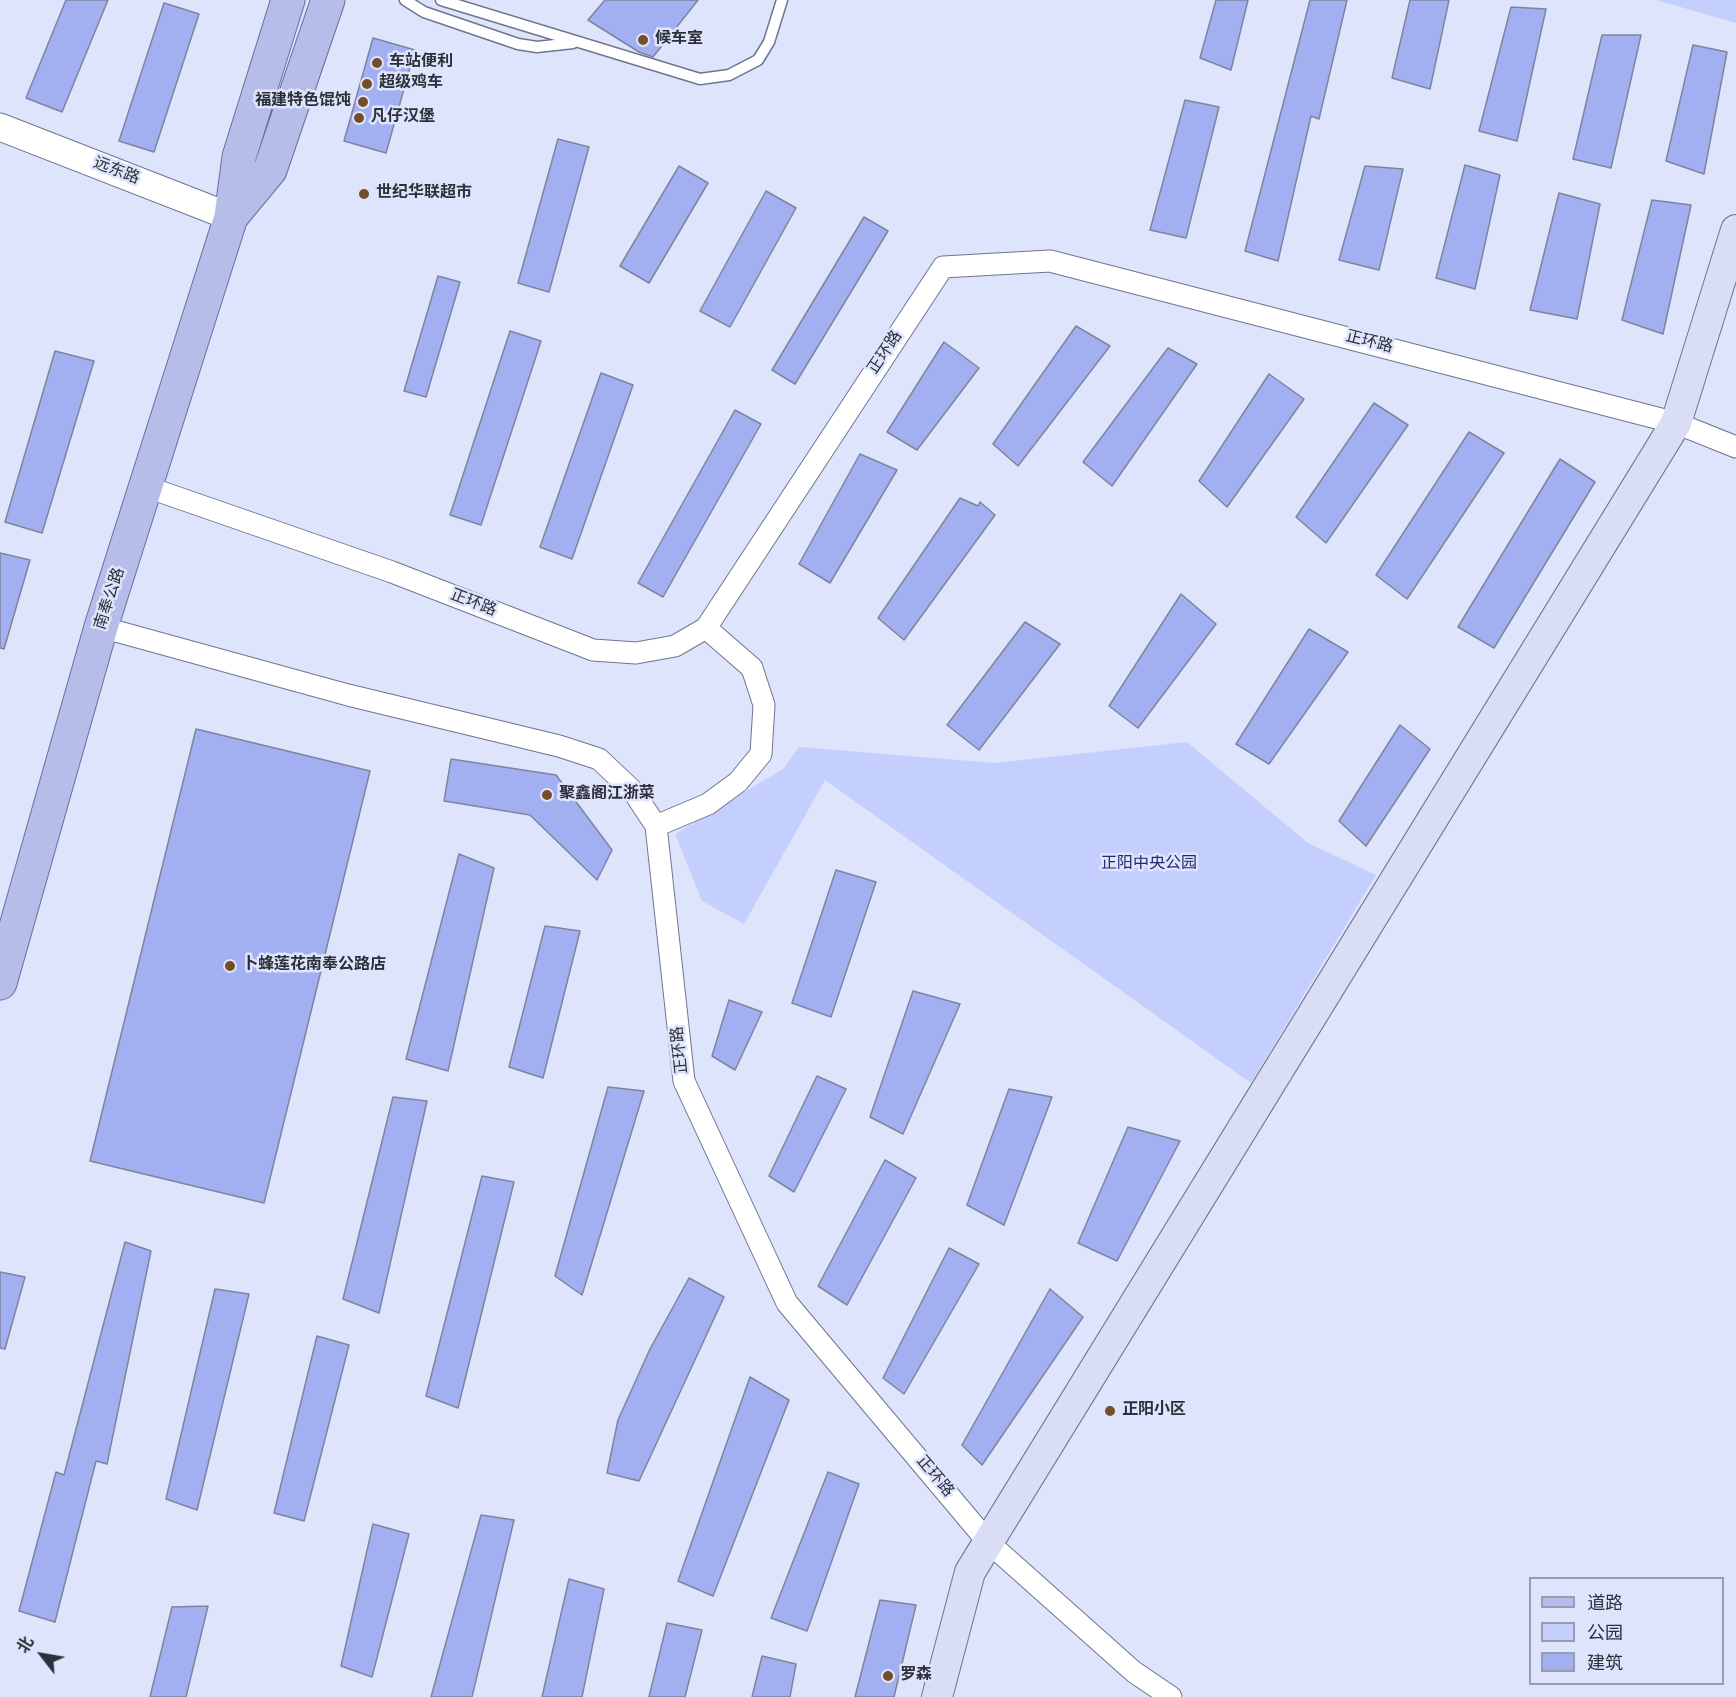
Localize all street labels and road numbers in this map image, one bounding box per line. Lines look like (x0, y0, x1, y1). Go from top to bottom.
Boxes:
street label: 远东路 (90, 154, 142, 190)
street label: 正环路 (865, 328, 907, 378)
street label: 正环路 (1343, 328, 1395, 358)
street label: 南奉公路 (92, 566, 130, 632)
street label: 正环路 (447, 586, 499, 622)
street label: 正环路 (669, 1025, 693, 1075)
street label: 正环路 (911, 1452, 957, 1502)

